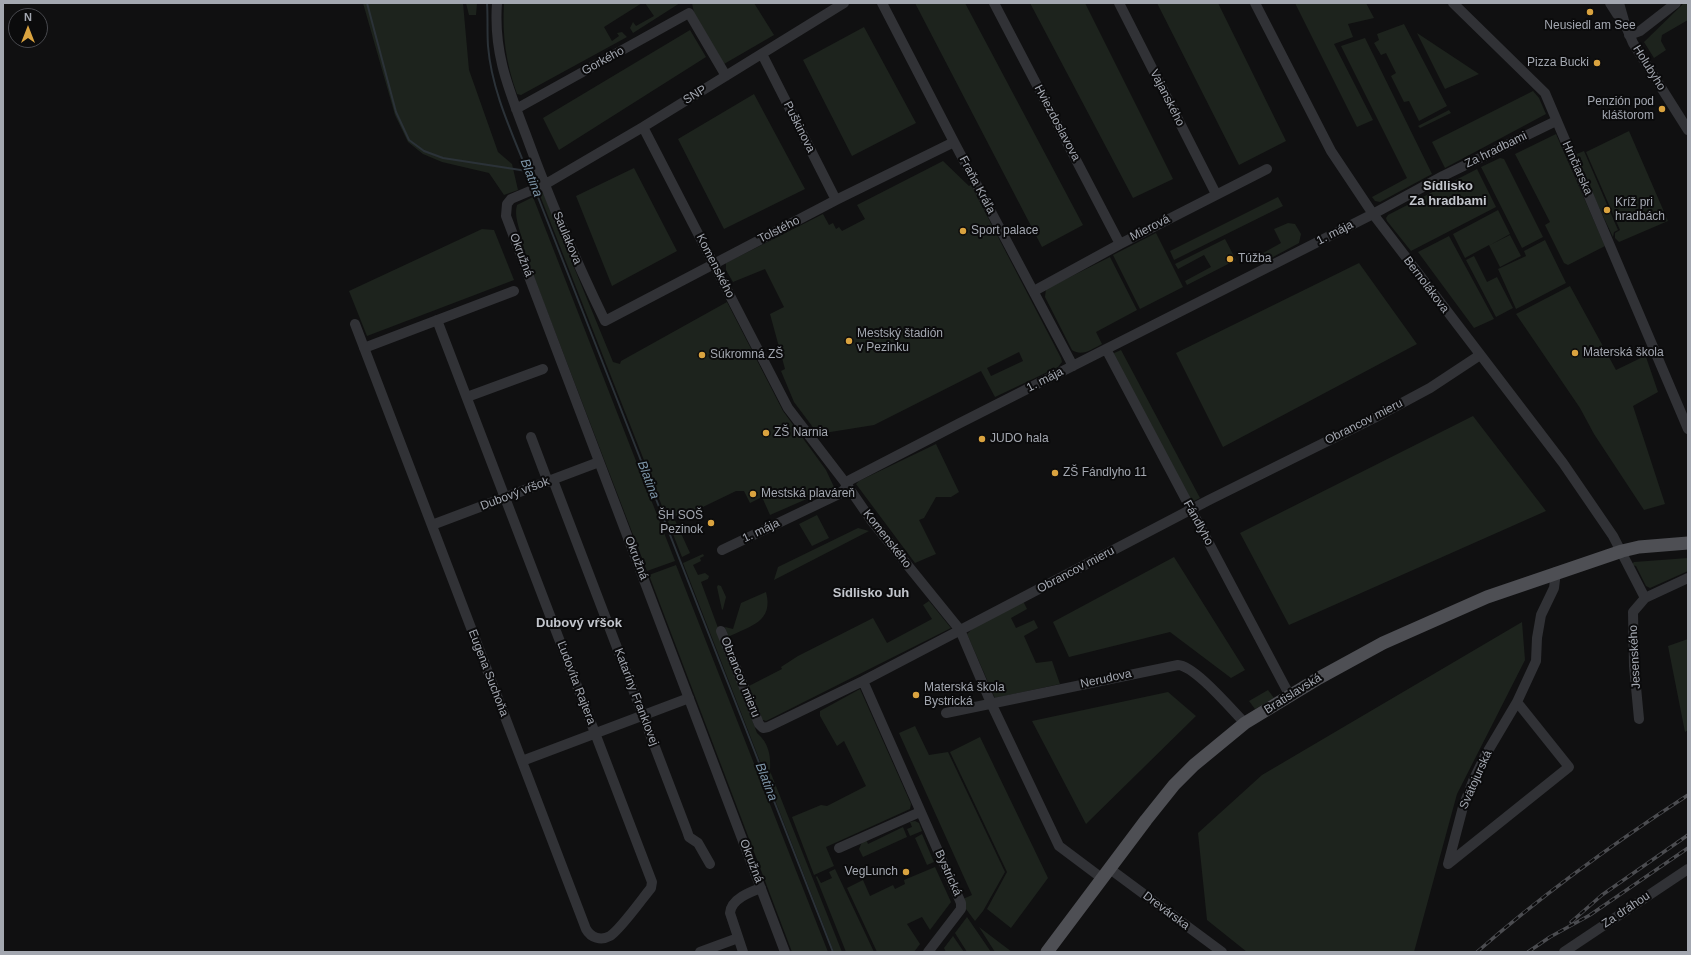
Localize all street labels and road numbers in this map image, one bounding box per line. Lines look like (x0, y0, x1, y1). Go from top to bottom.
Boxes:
street label: Holubyho (1629, 43, 1669, 93)
street label: Gorkého (579, 44, 627, 78)
street label: Vajanského (1147, 67, 1187, 129)
street label: SNP (681, 82, 709, 108)
street label: Hviezdoslavova (1031, 83, 1083, 163)
street label: Puškinova (780, 99, 818, 155)
street label: Za hradbami (1463, 129, 1529, 171)
street label: Hrnčiarska (1559, 139, 1595, 197)
street label: Fraňa Kráľa (956, 154, 998, 216)
street label: Saulakova (549, 209, 585, 267)
street label: Mierová (1128, 212, 1172, 244)
street label: Tolstého (756, 213, 802, 247)
street label: 1. mája (1314, 218, 1356, 248)
street label: Okružná (506, 231, 536, 279)
street label: Komenského (693, 232, 737, 300)
street label: Bernolákova (1400, 254, 1452, 316)
street label: 1. mája (1024, 365, 1066, 395)
street label: Obrancov mieru (1323, 396, 1405, 448)
street label: Dubový vŕšok (478, 474, 552, 514)
street label: Fándlyho (1180, 498, 1216, 548)
street label: Komenského (860, 507, 914, 571)
street label: 1. mája (740, 516, 782, 546)
street label: Okružná (621, 534, 651, 582)
street label: Obrancov mieru (1035, 544, 1117, 596)
street label: Jesenského (1626, 625, 1644, 689)
street label: Eugena Suchoňa (465, 627, 511, 719)
street label: Obrancov mieru (717, 635, 763, 719)
street label: Ľudovíta Rajtera (554, 639, 598, 727)
street label: Kataríny Franklovej (611, 646, 661, 748)
street label: Nerudova (1079, 667, 1133, 691)
street label: Bratislavská (1262, 671, 1324, 717)
street label: Svätojurská (1457, 748, 1495, 812)
street label: Okružná (736, 837, 766, 885)
street label: Bystrická (932, 848, 964, 898)
street label: Drevárska (1140, 889, 1192, 933)
street label: Za dráhou (1599, 889, 1653, 931)

